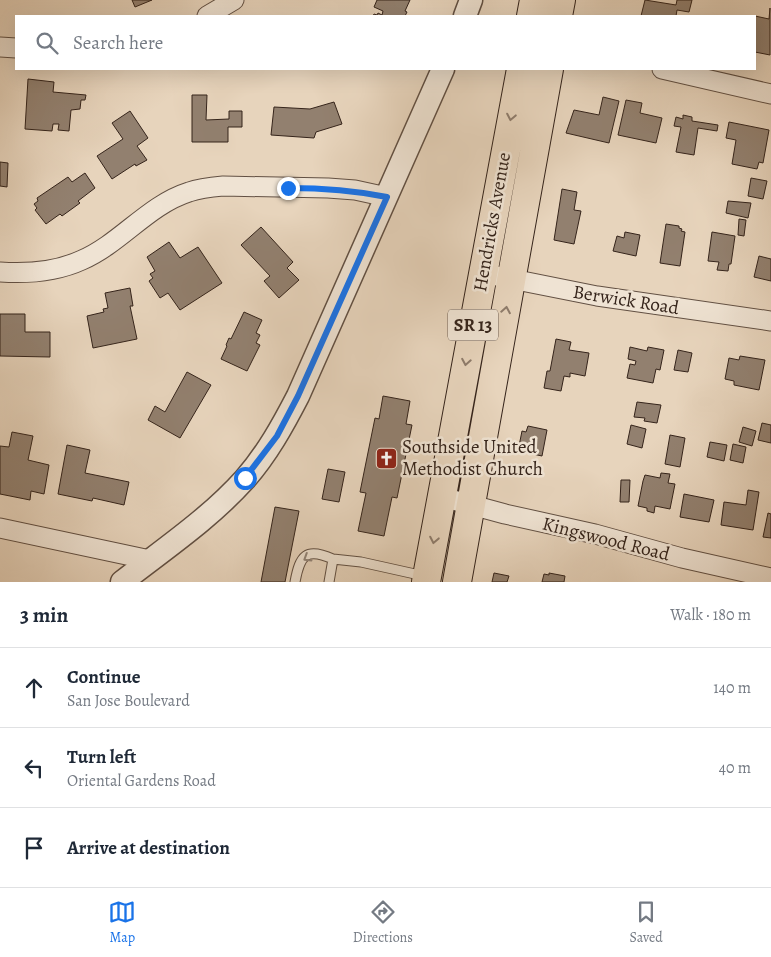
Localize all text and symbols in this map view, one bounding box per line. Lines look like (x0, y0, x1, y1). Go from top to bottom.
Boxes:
search box (15, 15, 756, 70)
icon: search (33, 29, 61, 57)
text: Search here (73, 30, 163, 56)
one-way arrow (507, 112, 517, 121)
street label: Hendricks Avenue (467, 150, 517, 294)
route end (277, 177, 300, 200)
street label: Berwick Road (571, 279, 682, 321)
one-way arrow (501, 306, 511, 315)
road number: SR 13 (448, 310, 498, 340)
one-way arrow (462, 358, 472, 367)
place label: Southside United Methodist Church (402, 434, 543, 482)
church icon: Southside United Methodist Church (374, 446, 398, 470)
route start (234, 467, 257, 490)
street label: Kingswood Road (540, 511, 673, 568)
one-way arrow (429, 535, 440, 544)
one-way arrow (303, 551, 312, 561)
text: 3 min (20, 601, 68, 629)
text: Walk · 180 m (670, 604, 751, 626)
text: Continue (67, 664, 141, 690)
icon: ahead (20, 674, 48, 702)
text: 140 m (713, 677, 751, 699)
text: San Jose Boulevard (67, 690, 190, 712)
text: Turn left (67, 744, 136, 770)
icon: left (20, 754, 48, 782)
text: 40 m (719, 757, 751, 779)
text: Oriental Gardens Road (67, 770, 216, 792)
icon: arrive (20, 834, 48, 862)
text: Arrive at destination (67, 835, 230, 861)
tab: Map (108, 898, 136, 947)
tab: Directions (353, 898, 413, 947)
tab: Saved (630, 898, 663, 947)

